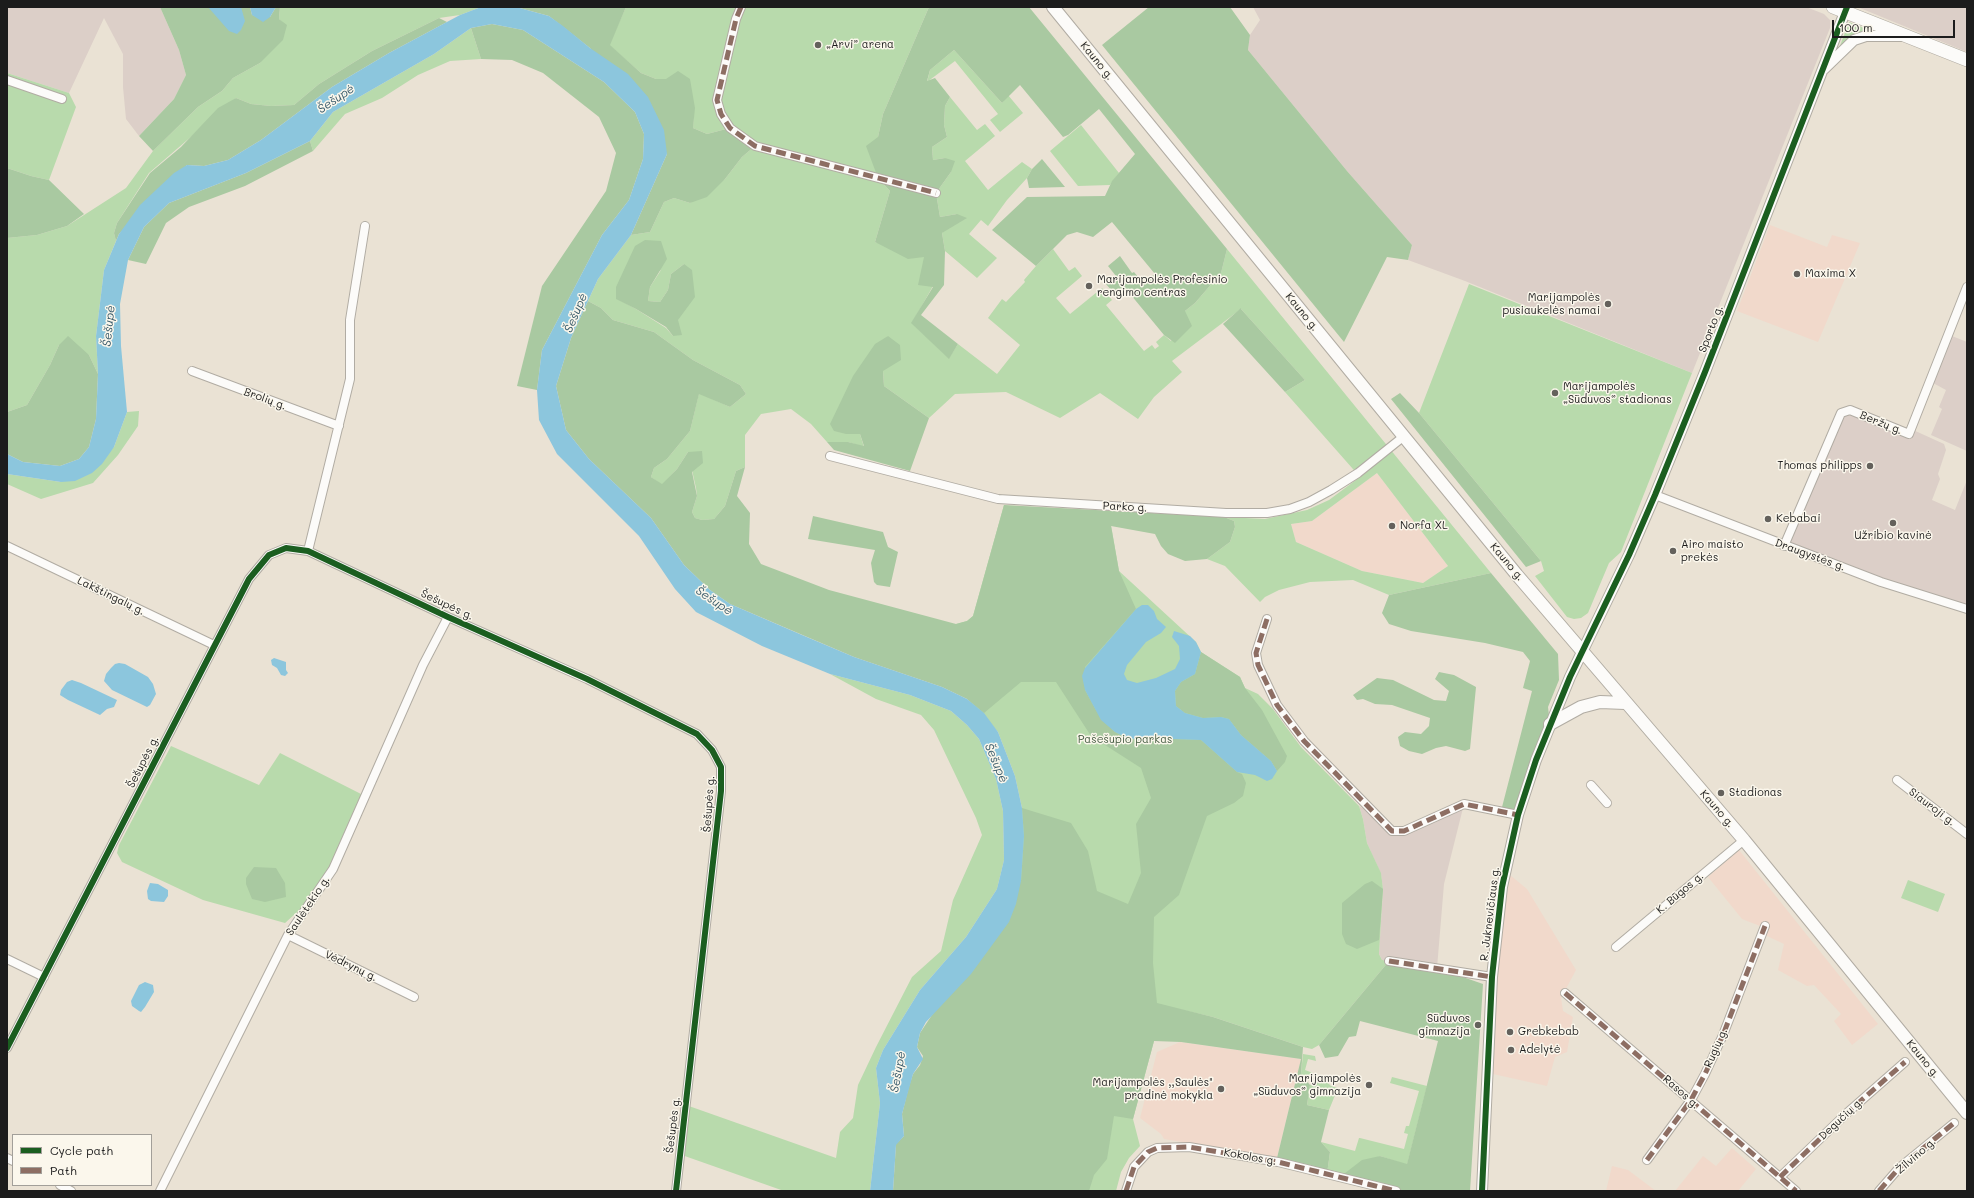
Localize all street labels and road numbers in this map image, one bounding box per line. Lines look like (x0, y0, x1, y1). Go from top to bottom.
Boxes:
street label: Kauno g. (1078, 39, 1116, 83)
street label: Kauno g. (1283, 290, 1321, 334)
street label: Sporto g. (1696, 304, 1726, 354)
street label: Brolių g. (242, 385, 288, 413)
street label: Beržų g. (1858, 409, 1904, 437)
street label: Parko g. (1102, 499, 1148, 515)
street label: Draugystės g. (1773, 536, 1847, 574)
street label: Kauno g. (1487, 540, 1527, 584)
street label: Lakštingalų g. (75, 574, 147, 618)
street label: Šešupės g. (419, 587, 475, 623)
street label: Šešupės g. (124, 734, 162, 790)
street label: Šešupės g. (700, 775, 718, 833)
street label: Siauroji g. (1906, 785, 1958, 829)
street label: Kauno g. (1697, 788, 1737, 830)
street label: R. Juknevičiaus g. (1478, 866, 1502, 962)
street label: K. Būgos g. (1654, 869, 1706, 917)
street label: Saulėtekio g. (283, 874, 333, 938)
street label: Vėdrynų g. (323, 948, 379, 984)
street label: Rugių g. (1701, 1026, 1731, 1070)
street label: Kauno g. (1904, 1037, 1942, 1081)
street label: Rasos g. (1660, 1072, 1702, 1112)
street label: Degučių g. (1816, 1095, 1866, 1143)
street label: Šešupės g. (663, 1096, 683, 1154)
street label: Žilvino g. (1893, 1135, 1939, 1177)
street label: Kokolos g. (1223, 1146, 1277, 1168)

